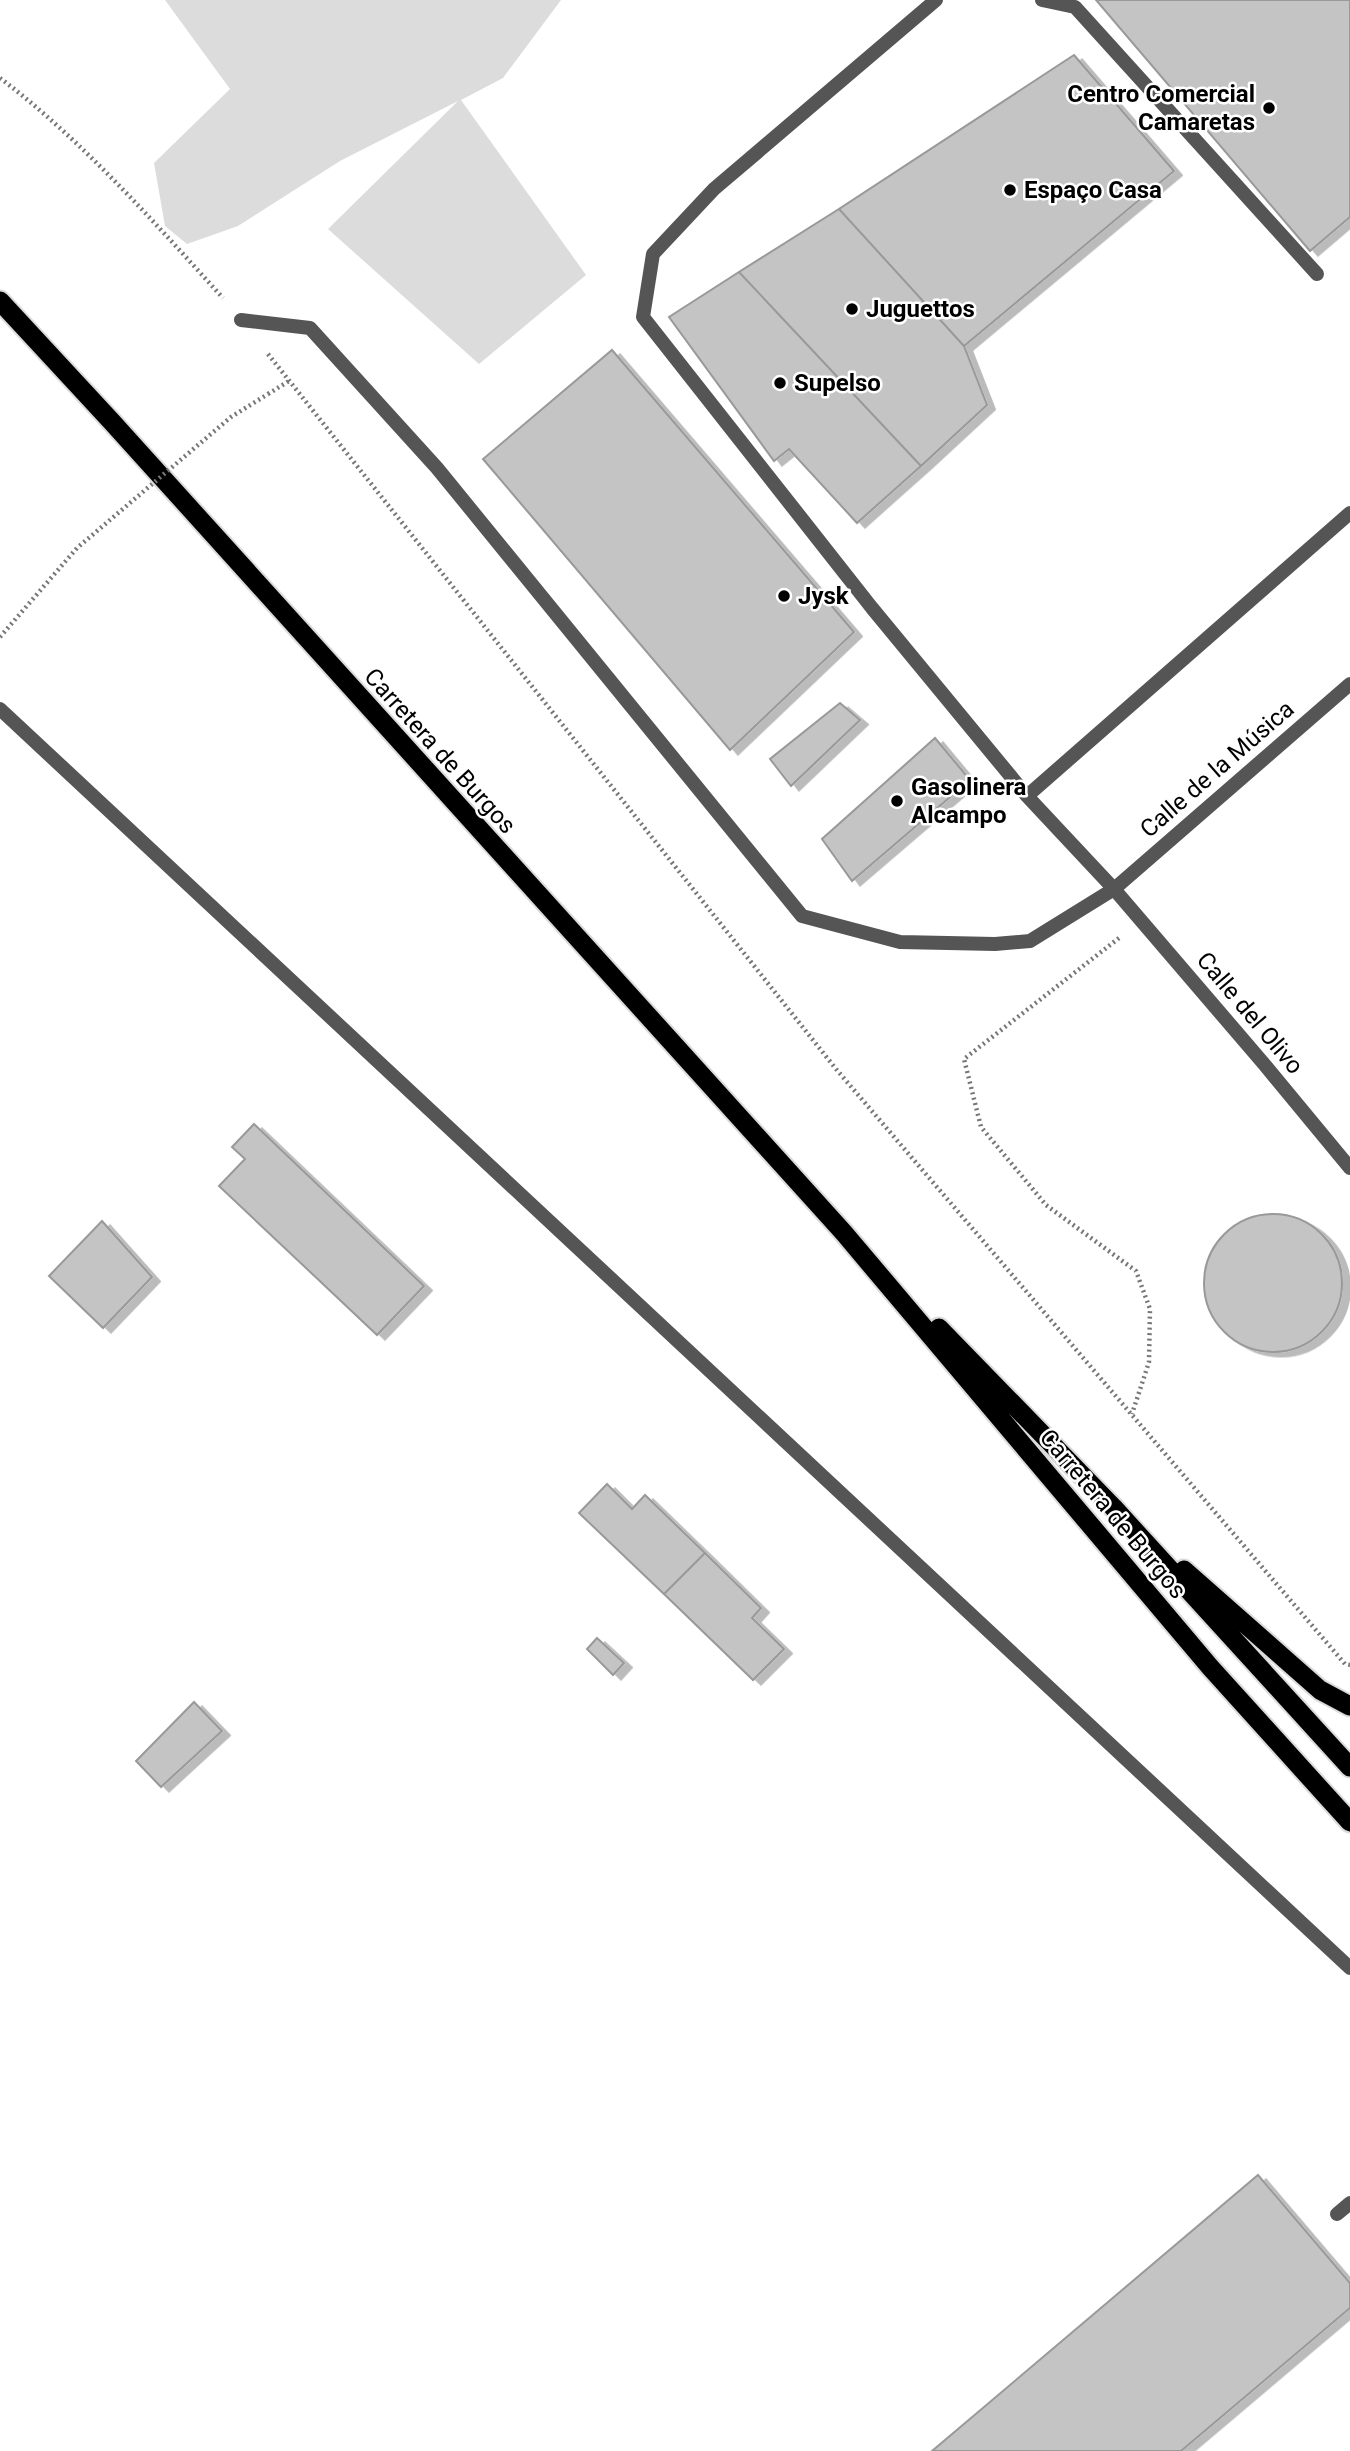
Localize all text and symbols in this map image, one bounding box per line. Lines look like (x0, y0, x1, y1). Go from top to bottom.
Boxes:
place label: Centro Comercial Camaretas (1067, 80, 1255, 136)
marker: Centro Comercial Camaretas (1261, 100, 1277, 116)
place label: Espaço Casa (1024, 176, 1162, 204)
marker: Espaço Casa (1002, 182, 1018, 198)
place label: Juguettos (866, 295, 975, 323)
marker: Juguettos (844, 301, 860, 317)
place label: Supelso (794, 369, 881, 397)
marker: Supelso (772, 375, 788, 391)
place label: Jysk (798, 582, 850, 610)
marker: Jysk (776, 588, 792, 604)
street label: Carretera de Burgos (358, 663, 522, 839)
street label: Calle de la Música (1135, 695, 1299, 843)
place label: Gasolinera Alcampo (911, 773, 1027, 829)
marker: Gasolinera Alcampo (889, 793, 905, 809)
street label: Calle del Olivo (1191, 946, 1309, 1080)
street label: Carretera de Burgos (1034, 1424, 1192, 1604)

